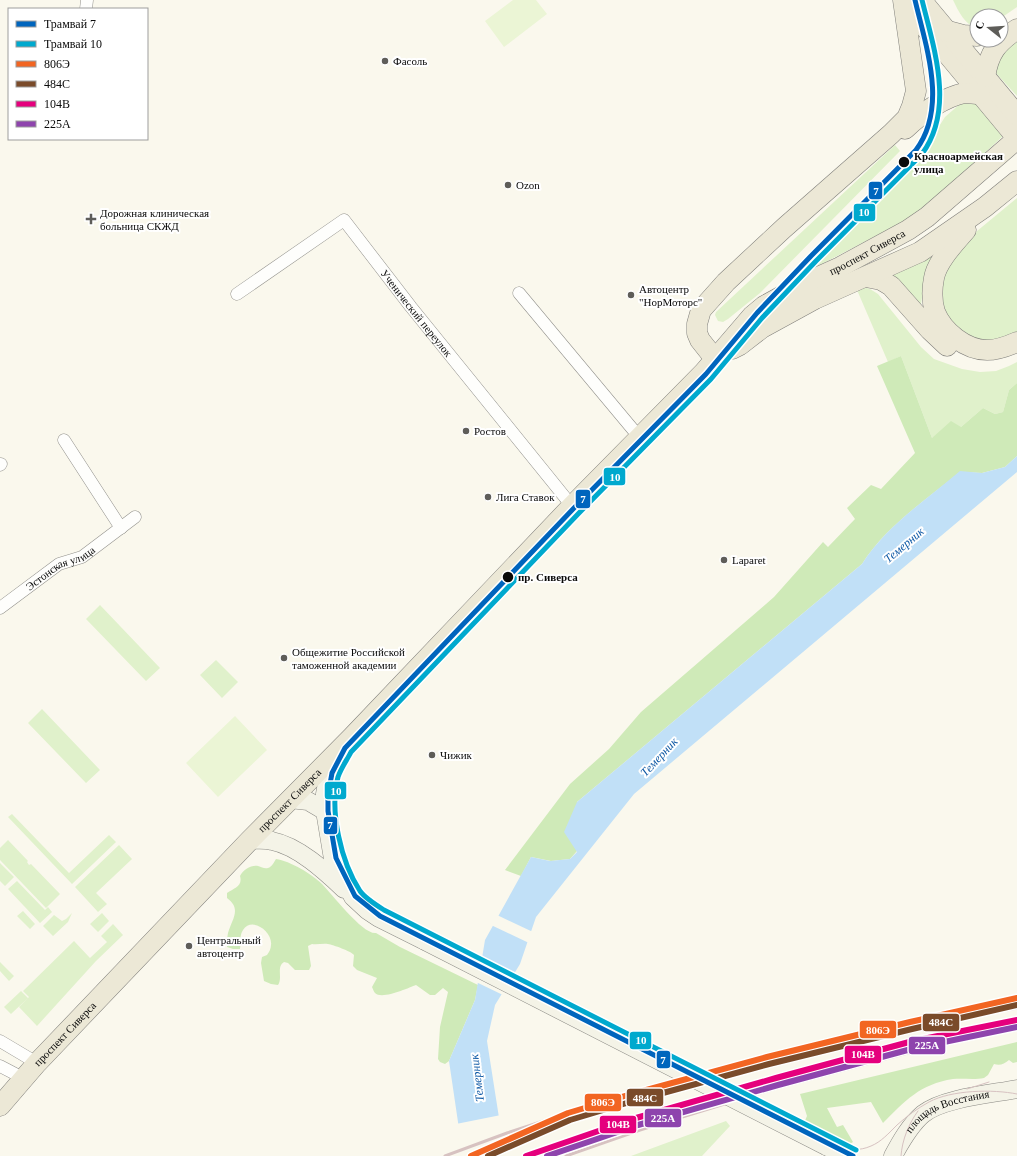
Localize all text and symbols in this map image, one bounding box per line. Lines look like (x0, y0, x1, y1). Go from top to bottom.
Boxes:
legend (8, 8, 148, 140)
north arrow (969, 8, 1009, 48)
text: Трамвай 7 (44, 17, 96, 31)
text: С (973, 19, 986, 31)
text: Трамвай 10 (44, 37, 102, 51)
place label: Фасоль (393, 55, 427, 67)
marker: Фасоль (380, 56, 390, 66)
text: 806Э (44, 57, 70, 71)
text: 484С (44, 77, 70, 91)
text: 104В (44, 97, 70, 111)
text: 225А (44, 117, 71, 131)
place label: Красноармейская улица (914, 150, 1003, 175)
marker: Красноармейская улица (897, 155, 911, 169)
place label: Ozon (516, 179, 540, 191)
marker: Ozon (503, 180, 513, 190)
line badge: 7 (868, 181, 883, 200)
text: 7 (873, 185, 879, 197)
line badge: 10 (853, 203, 876, 222)
text: 10 (859, 206, 870, 218)
place label: Дорожная клиническая больница СКЖД (100, 207, 209, 232)
marker: Дорожная клиническая больница СКЖД (85, 213, 97, 225)
street label: проспект Сиверса (827, 227, 907, 277)
street label: Ученический переулок (378, 267, 455, 359)
place label: Автоцентр "НорМоторс" (639, 283, 702, 308)
marker: Автоцентр "НорМоторс" (626, 290, 636, 300)
place label: Ростов (474, 425, 506, 437)
marker: Ростов (461, 426, 471, 436)
line badge: 10 (603, 467, 626, 486)
text: 10 (610, 471, 621, 483)
line badge: 7 (575, 489, 591, 509)
place label: Лига Ставок (496, 491, 555, 503)
marker: Лига Ставок (483, 492, 493, 502)
text: 7 (580, 493, 586, 505)
water label: Темерник (881, 524, 927, 566)
street label: Эстонская улица (24, 543, 97, 593)
place label: Laparet (732, 554, 766, 566)
marker: Laparet (719, 555, 729, 565)
marker: пр. Сиверса (501, 570, 515, 584)
place label: пр. Сиверса (518, 571, 578, 583)
place label: Общежитие Российской таможенной академии (292, 646, 405, 671)
marker: Общежитие Российской таможенной академии (279, 653, 289, 663)
water label: Темерник (638, 734, 681, 779)
place label: Чижик (440, 749, 473, 761)
marker: Чижик (427, 750, 437, 760)
street label: проспект Сиверса (255, 766, 323, 834)
line badge: 10 (324, 781, 347, 800)
text: 10 (331, 785, 342, 797)
line badge: 7 (323, 816, 338, 835)
text: 7 (327, 819, 333, 831)
place label: Центральный автоцентр (197, 934, 261, 959)
marker: Центральный автоцентр (184, 941, 194, 951)
street label: проспект Сиверса (31, 999, 98, 1069)
line badge: 484С (922, 1013, 960, 1032)
text: 484С (929, 1016, 953, 1028)
line badge: 806Э (859, 1020, 897, 1039)
text: 806Э (866, 1024, 890, 1036)
line badge: 10 (629, 1031, 652, 1050)
text: 10 (636, 1034, 647, 1046)
line badge: 225А (908, 1036, 946, 1055)
text: 225А (915, 1039, 939, 1051)
line badge: 104В (844, 1045, 882, 1064)
text: 104В (851, 1048, 876, 1060)
line badge: 7 (656, 1050, 671, 1069)
water label: Темерник (467, 1053, 487, 1103)
text: 7 (660, 1054, 666, 1066)
line badge: 484С (626, 1088, 664, 1107)
street label: площадь Восстания (903, 1088, 990, 1135)
text: 484С (633, 1092, 657, 1104)
line badge: 806Э (584, 1093, 622, 1112)
text: 806Э (591, 1096, 615, 1108)
line badge: 225А (644, 1108, 682, 1128)
text: 225А (651, 1112, 675, 1124)
line badge: 104В (599, 1115, 637, 1134)
text: 104В (606, 1118, 631, 1130)

